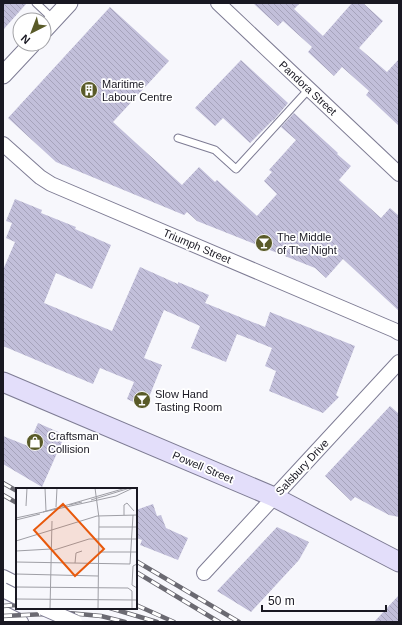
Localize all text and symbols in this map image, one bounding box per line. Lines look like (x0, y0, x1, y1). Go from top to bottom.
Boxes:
north arrow (12, 12, 52, 52)
text: N (18, 32, 32, 47)
street label: Pandora Street (277, 58, 339, 118)
place label: Maritime Labour Centre (102, 78, 172, 103)
building icon: Maritime Labour Centre (79, 80, 99, 100)
street label: Triumph Street (161, 226, 233, 266)
place label: The Middle of The Night (277, 231, 337, 256)
bar icon: The Middle of The Night (254, 233, 274, 253)
place label: Slow Hand Tasting Room (155, 388, 222, 413)
bar icon: Slow Hand Tasting Room (132, 390, 152, 410)
place label: Craftsman Collision (48, 430, 99, 455)
shop icon: Craftsman Collision (25, 432, 45, 452)
street label: Salsbury Drive (273, 437, 331, 497)
street label: Powell Street (171, 449, 235, 485)
inset map (16, 488, 137, 609)
scale bar (262, 587, 386, 613)
text: 50 m (268, 594, 295, 608)

